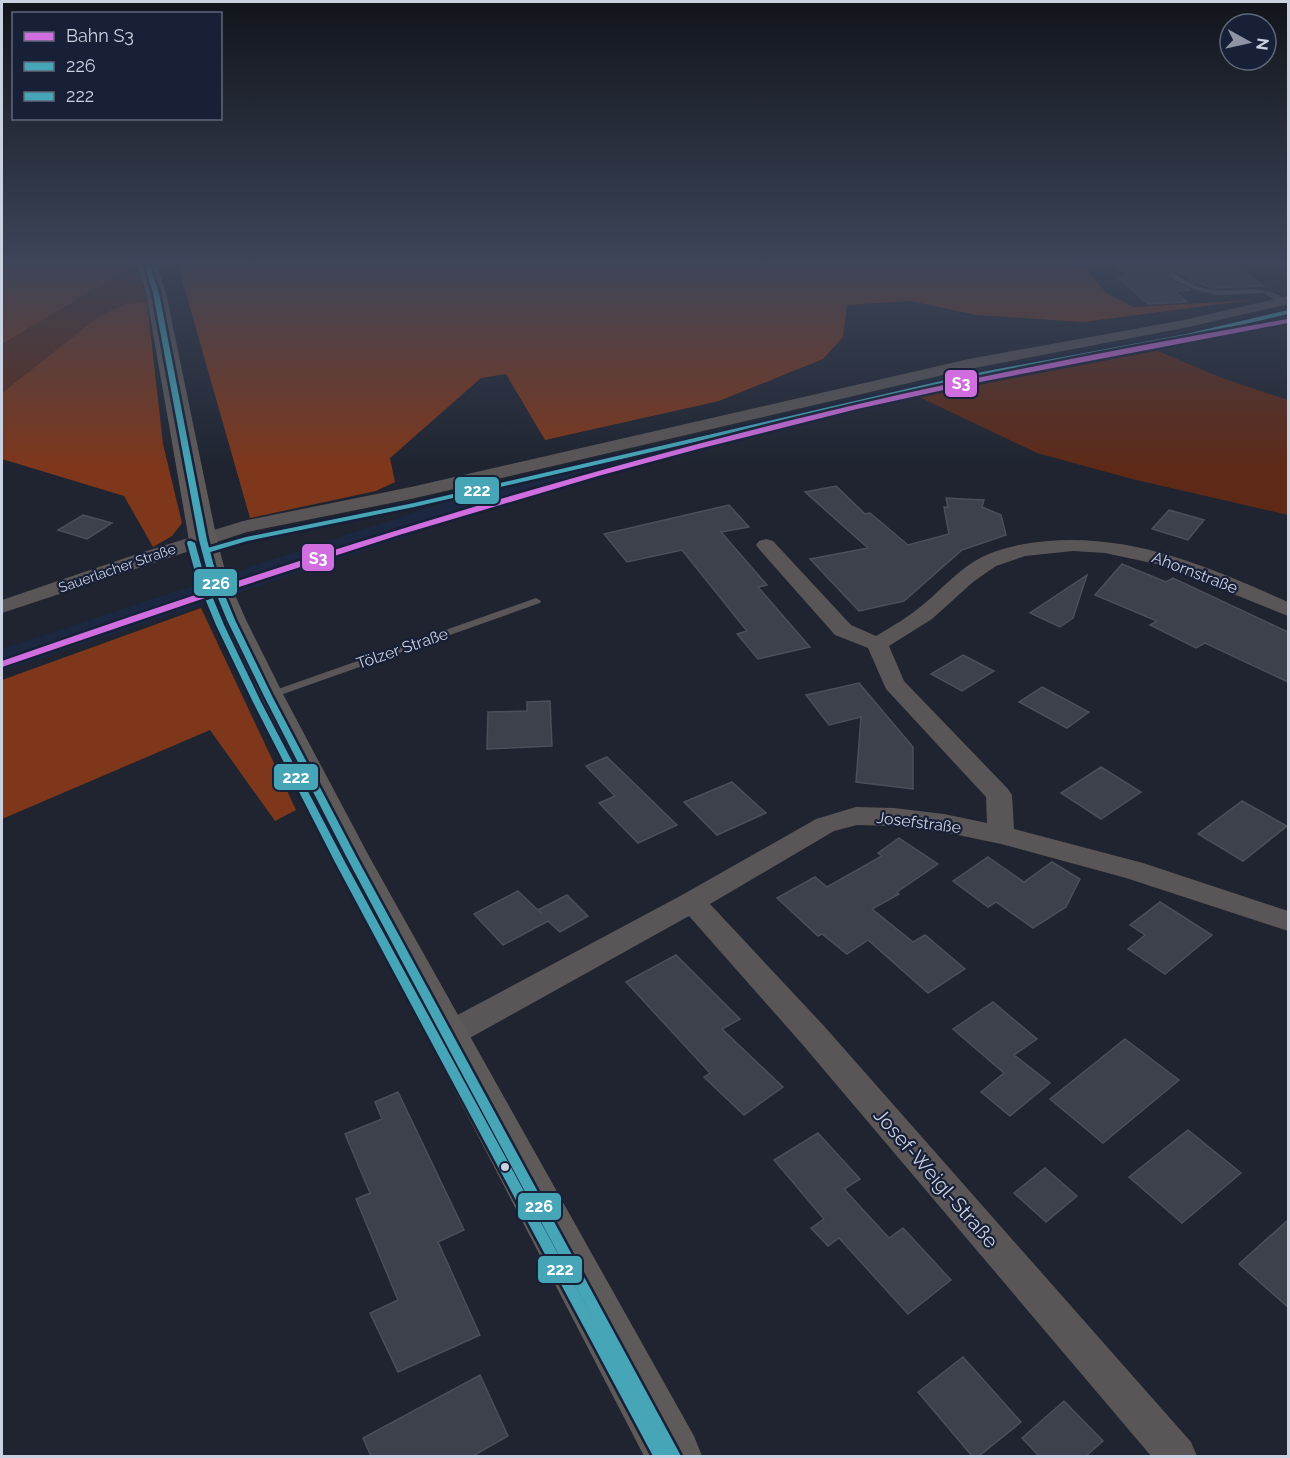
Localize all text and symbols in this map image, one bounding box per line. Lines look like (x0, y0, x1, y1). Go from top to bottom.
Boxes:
legend (12, 12, 222, 120)
north arrow (1218, 12, 1278, 72)
text: Bahn S3 (66, 25, 134, 46)
text: N (1252, 37, 1273, 51)
text: 226 (66, 55, 96, 76)
text: 222 (66, 85, 94, 106)
line badge: S3 (944, 369, 978, 398)
text: S3 (952, 374, 970, 393)
line badge: 222 (454, 476, 500, 505)
text: 222 (463, 481, 491, 500)
street label: Sauerlacher Straße (56, 540, 178, 596)
line badge: S3 (301, 543, 335, 572)
street label: Ahornstraße (1149, 547, 1240, 598)
text: S3 (309, 549, 327, 568)
line badge: 226 (193, 568, 238, 597)
text: 226 (202, 574, 230, 593)
street label: Tölzer Straße (354, 624, 451, 673)
line badge: 222 (273, 763, 319, 791)
text: 222 (282, 768, 310, 787)
street label: Josefstraße (876, 808, 962, 837)
street label: Josef-Weigl-Straße (869, 1103, 1003, 1253)
unlabelled marker (499, 1161, 511, 1173)
line badge: 226 (517, 1192, 562, 1221)
text: 226 (525, 1197, 553, 1216)
line badge: 222 (537, 1255, 583, 1284)
text: 222 (546, 1260, 574, 1279)

